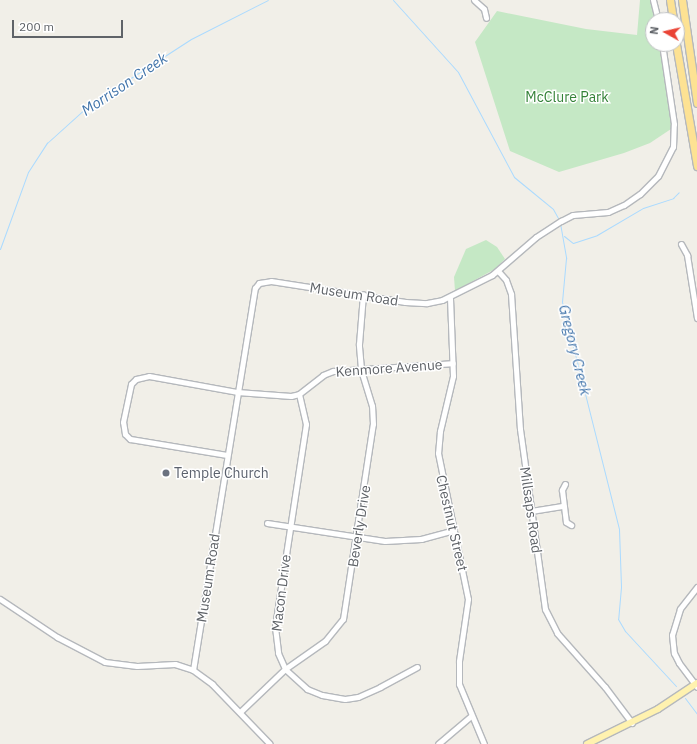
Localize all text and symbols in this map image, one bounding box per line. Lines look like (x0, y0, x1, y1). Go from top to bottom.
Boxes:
scale bar (14, 12, 125, 38)
north arrow (645, 12, 685, 52)
text: 200 m (19, 19, 54, 34)
text: N (647, 26, 662, 35)
water label: Morrison Creek (78, 49, 170, 119)
park label: McClure Park (525, 89, 609, 105)
street label: Museum Road (308, 279, 400, 309)
water label: Gregory Creek (555, 303, 595, 397)
street label: Kenmore Avenue (335, 356, 443, 380)
place label: Temple Church (174, 465, 269, 481)
street label: Millsaps Road (517, 466, 545, 554)
marker: Temple Church (161, 468, 171, 478)
street label: Chestnut Street (433, 473, 471, 573)
street label: Beverly Drive (344, 484, 374, 568)
street label: Museum Road (193, 532, 223, 624)
street label: Macon Drive (268, 554, 294, 632)

